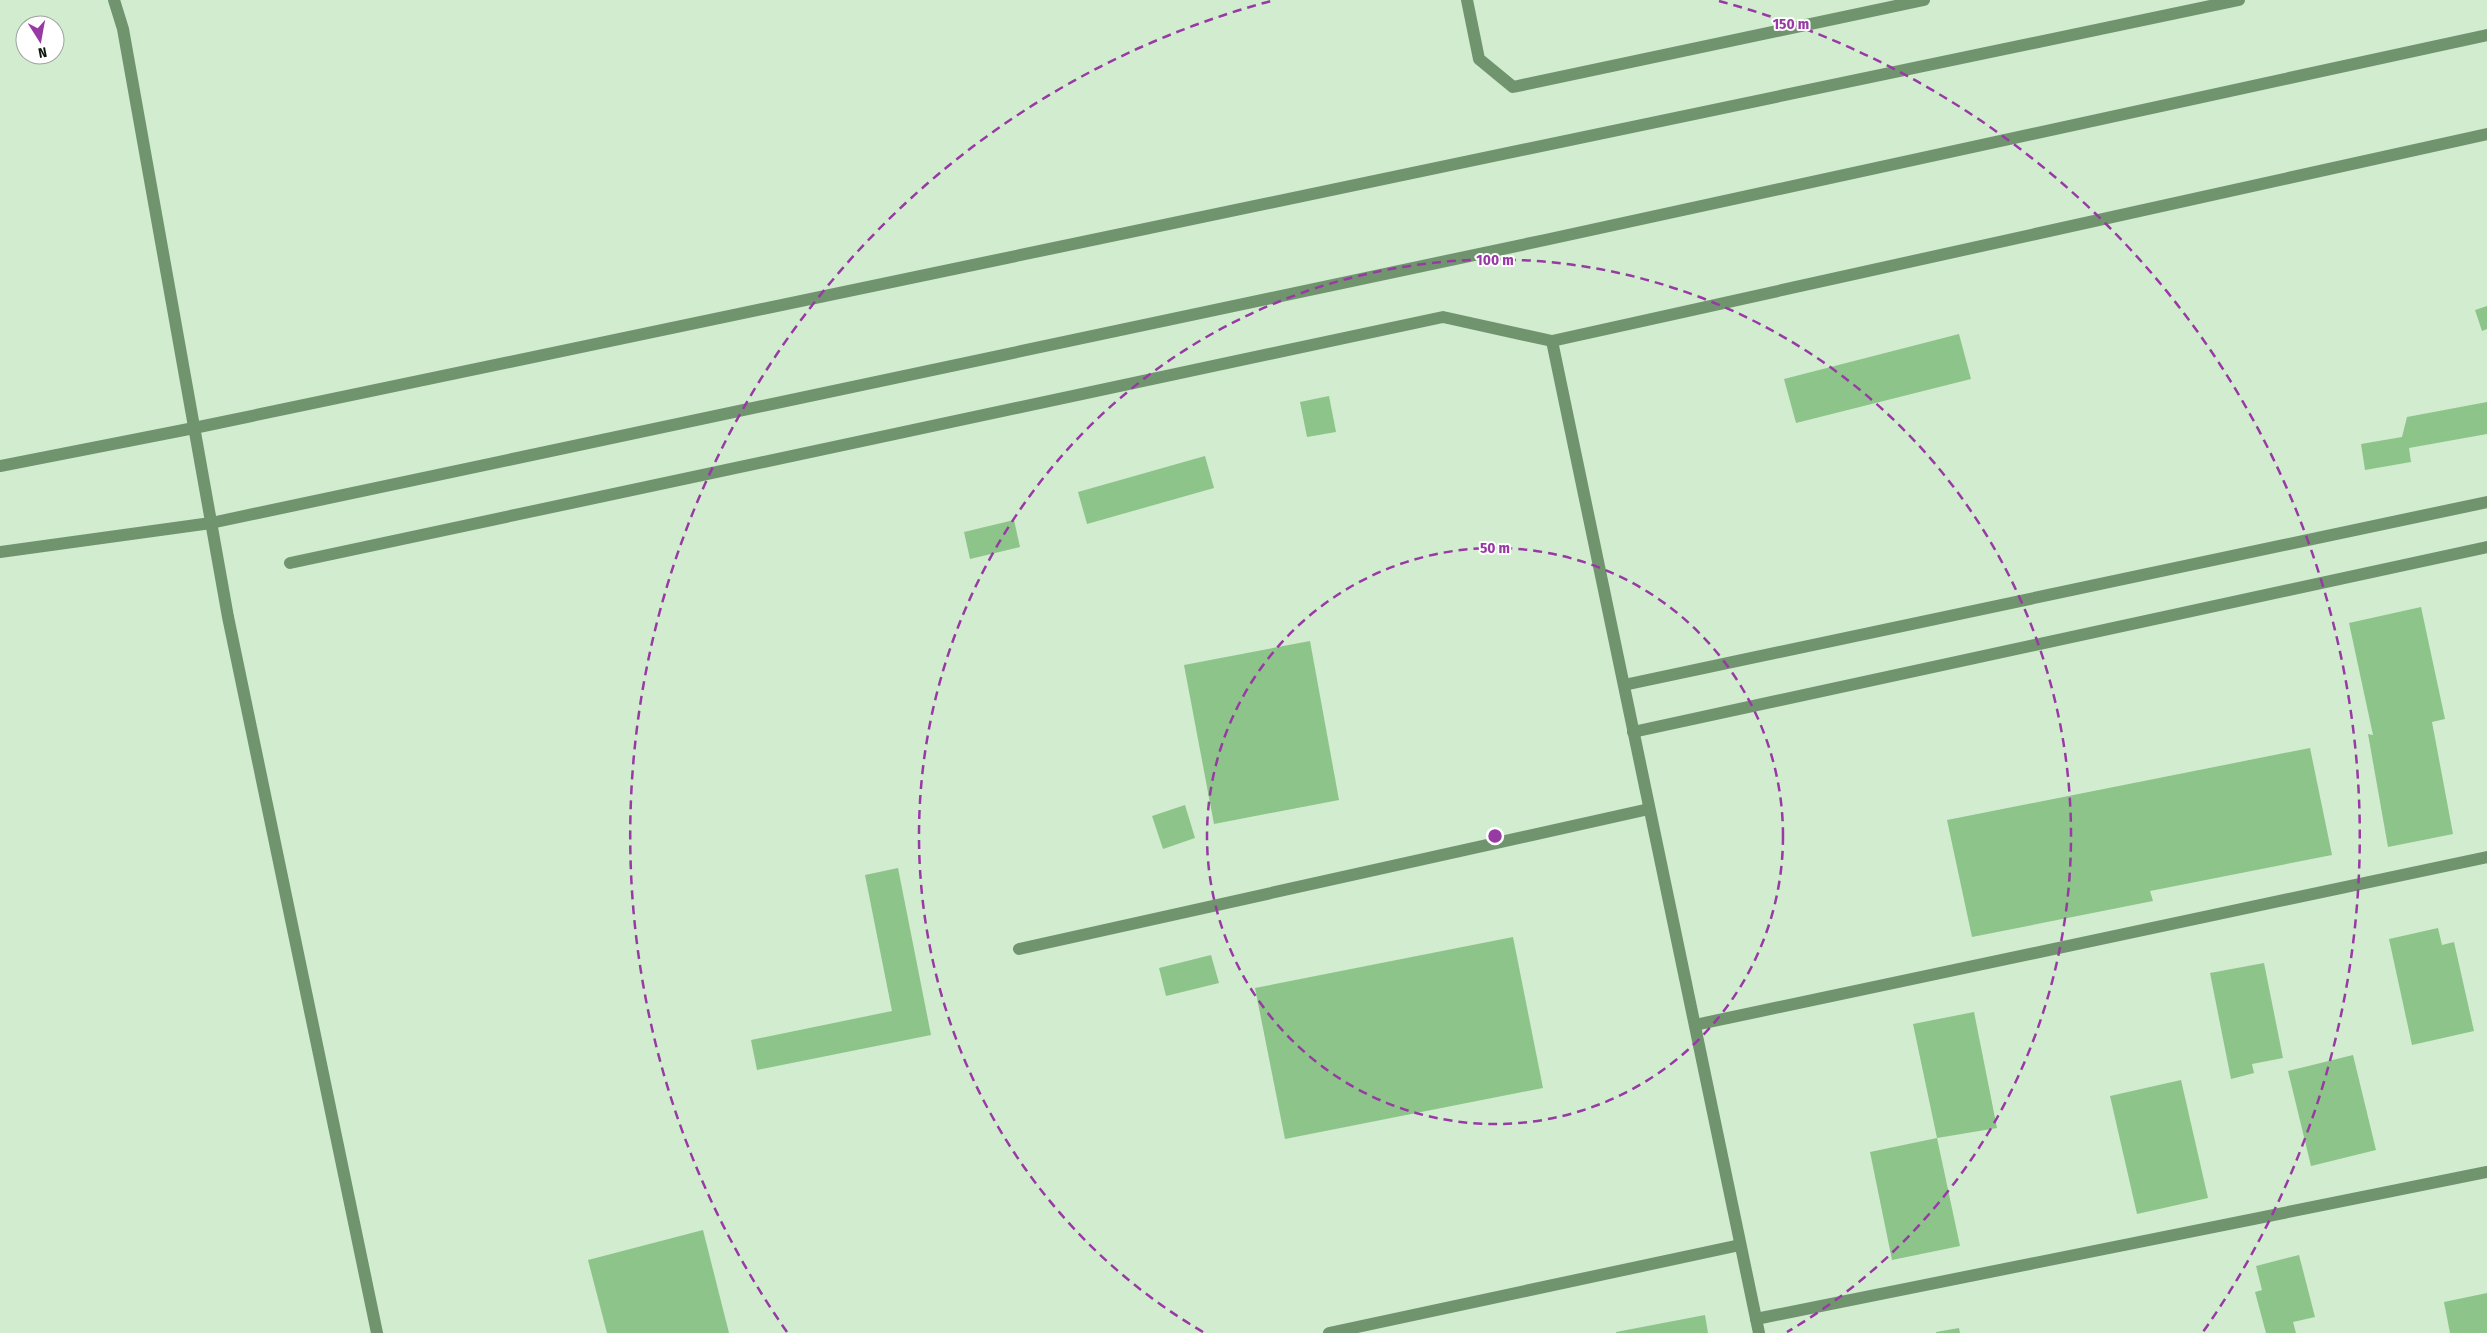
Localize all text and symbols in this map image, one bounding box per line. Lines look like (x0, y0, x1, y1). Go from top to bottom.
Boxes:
north arrow (15, 15, 65, 65)
text: 150 m (1773, 15, 1809, 33)
text: N (37, 43, 48, 61)
text: 100 m (1476, 251, 1514, 269)
text: 50 m (1480, 539, 1510, 557)
centre of rings (1486, 827, 1504, 845)

